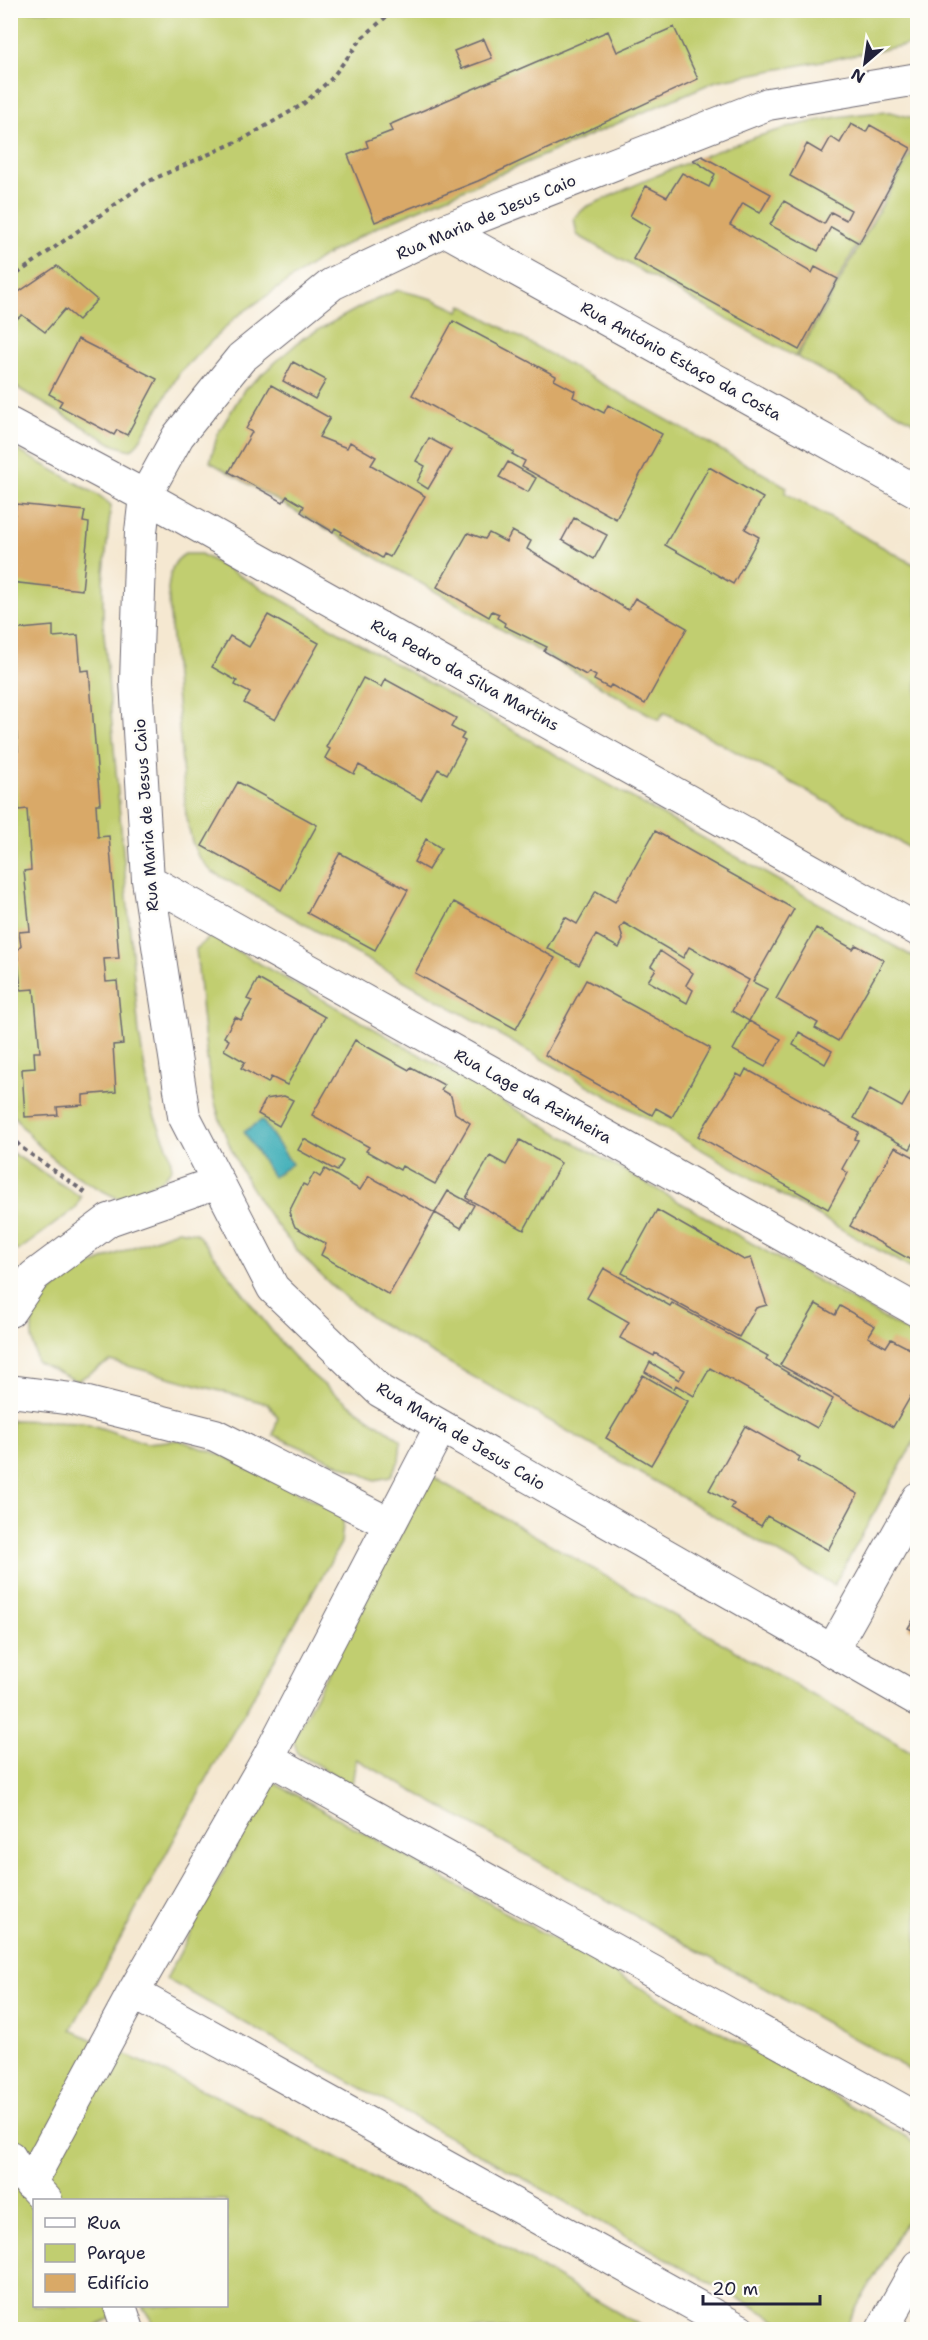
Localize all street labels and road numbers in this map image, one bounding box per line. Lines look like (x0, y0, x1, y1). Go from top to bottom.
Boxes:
street label: Rua Maria de Jesus Caio (393, 170, 579, 264)
street label: Rua António Estaço da Costa (577, 297, 785, 425)
street label: Rua Pedro da Silva Martins (367, 614, 563, 736)
street label: Rua Maria de Jesus Caio (129, 718, 163, 912)
street label: Rua Lage da Azinheira (451, 1044, 616, 1148)
street label: Rua Maria de Jesus Caio (373, 1377, 549, 1495)

